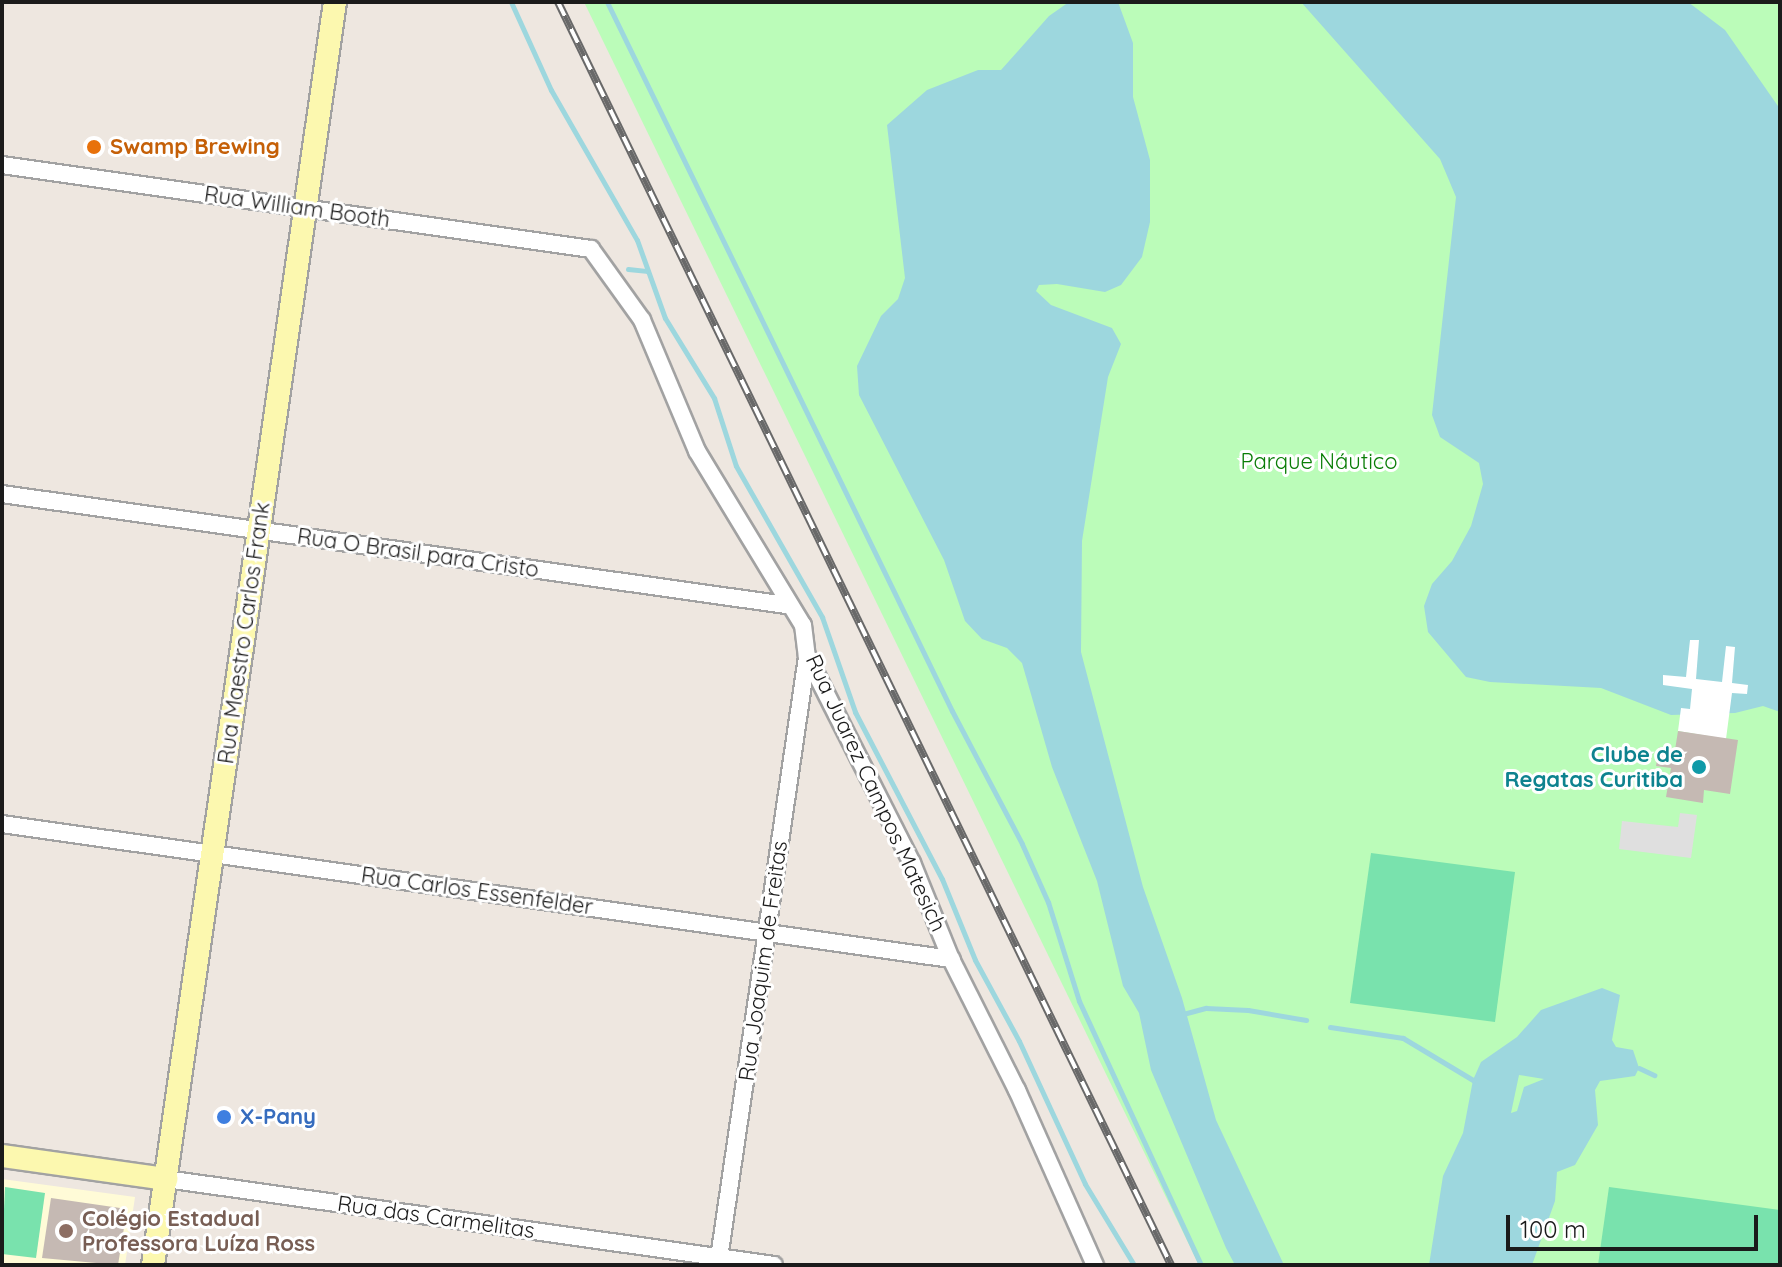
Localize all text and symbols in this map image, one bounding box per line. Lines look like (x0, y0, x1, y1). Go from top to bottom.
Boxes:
place label: Swamp Brewing (110, 134, 280, 160)
marker: Swamp Brewing (85, 138, 103, 156)
street label: Rua William Booth (202, 181, 392, 233)
park label: Parque Náutico (1240, 449, 1398, 475)
street label: Rua Maestro Carlos Frank (213, 500, 275, 766)
street label: Rua O Brasil para Cristo (295, 523, 541, 583)
street label: Rua Juarez Campos Matesich (800, 650, 952, 936)
place label: Clube de Regatas Curitiba (1505, 741, 1683, 792)
marker: Clube de Regatas Curitiba (1690, 758, 1708, 776)
street label: Rua Joaquim de Freitas (733, 839, 793, 1083)
street label: Rua Carlos Essenfelder (359, 862, 595, 920)
place label: X-Pany (240, 1104, 316, 1130)
marker: X-Pany (215, 1108, 233, 1126)
street label: Rua das Carmelitas (336, 1190, 536, 1244)
scale bar (1510, 1199, 1762, 1249)
place label: Colégio Estadual Professora Luíza Ross (82, 1205, 315, 1256)
text: 100 m (1520, 1214, 1586, 1244)
marker: Colégio Estadual Professora Luíza Ross (57, 1222, 75, 1240)

